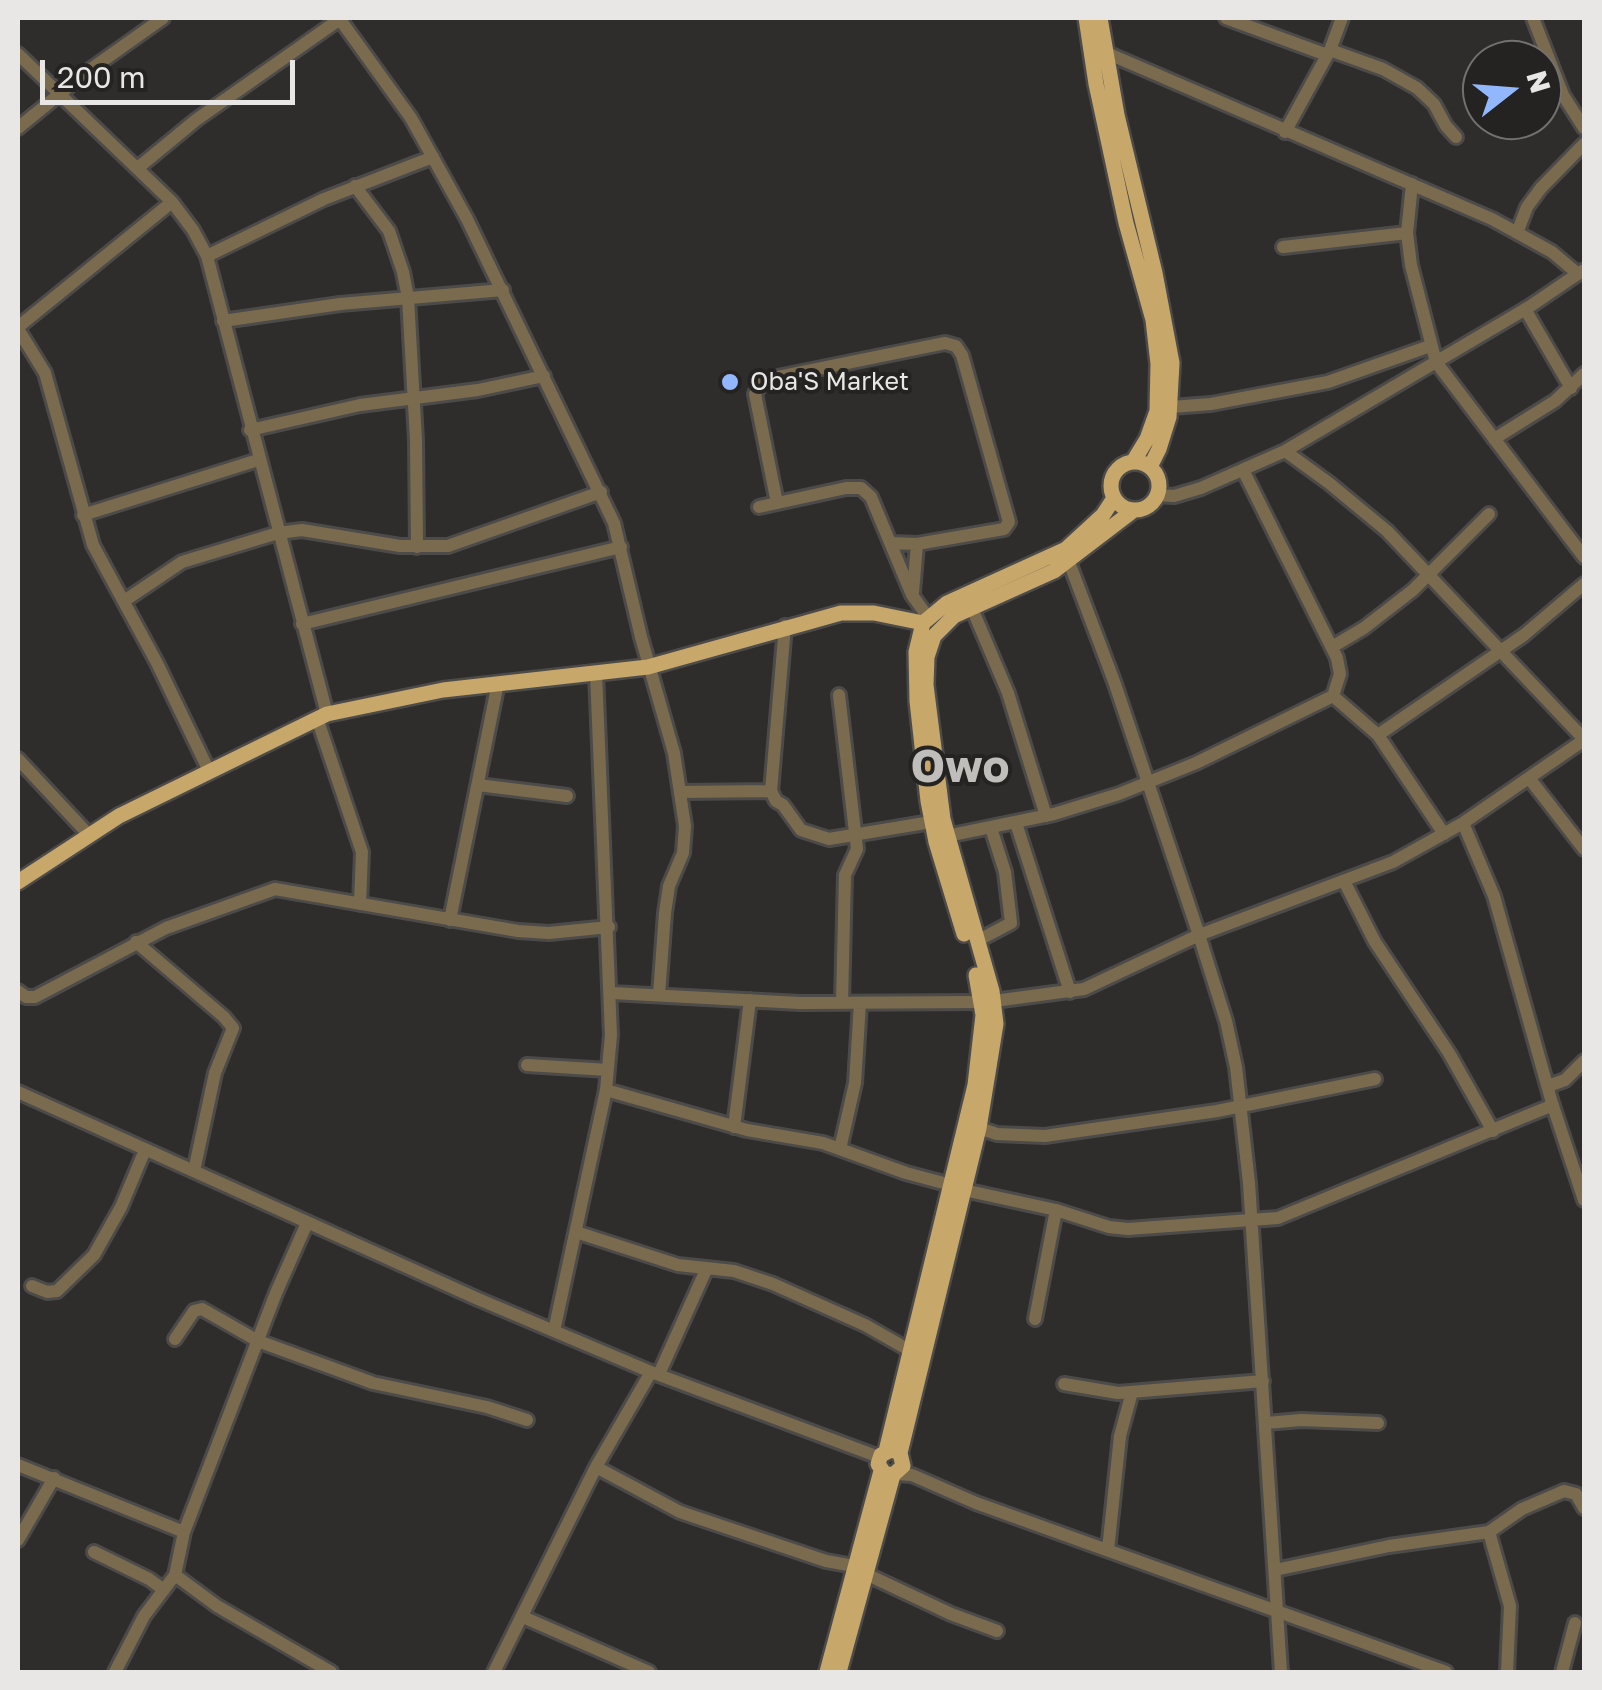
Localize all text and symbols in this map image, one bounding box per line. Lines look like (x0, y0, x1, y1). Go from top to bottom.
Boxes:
scale bar (45, 40, 300, 102)
north arrow (1462, 40, 1562, 140)
text: 200 m (57, 59, 146, 95)
text: N (1520, 67, 1558, 97)
place label: Oba'S Market (750, 367, 909, 397)
marker: Oba'S Market (719, 371, 741, 393)
district label: Owo (911, 741, 1009, 795)

